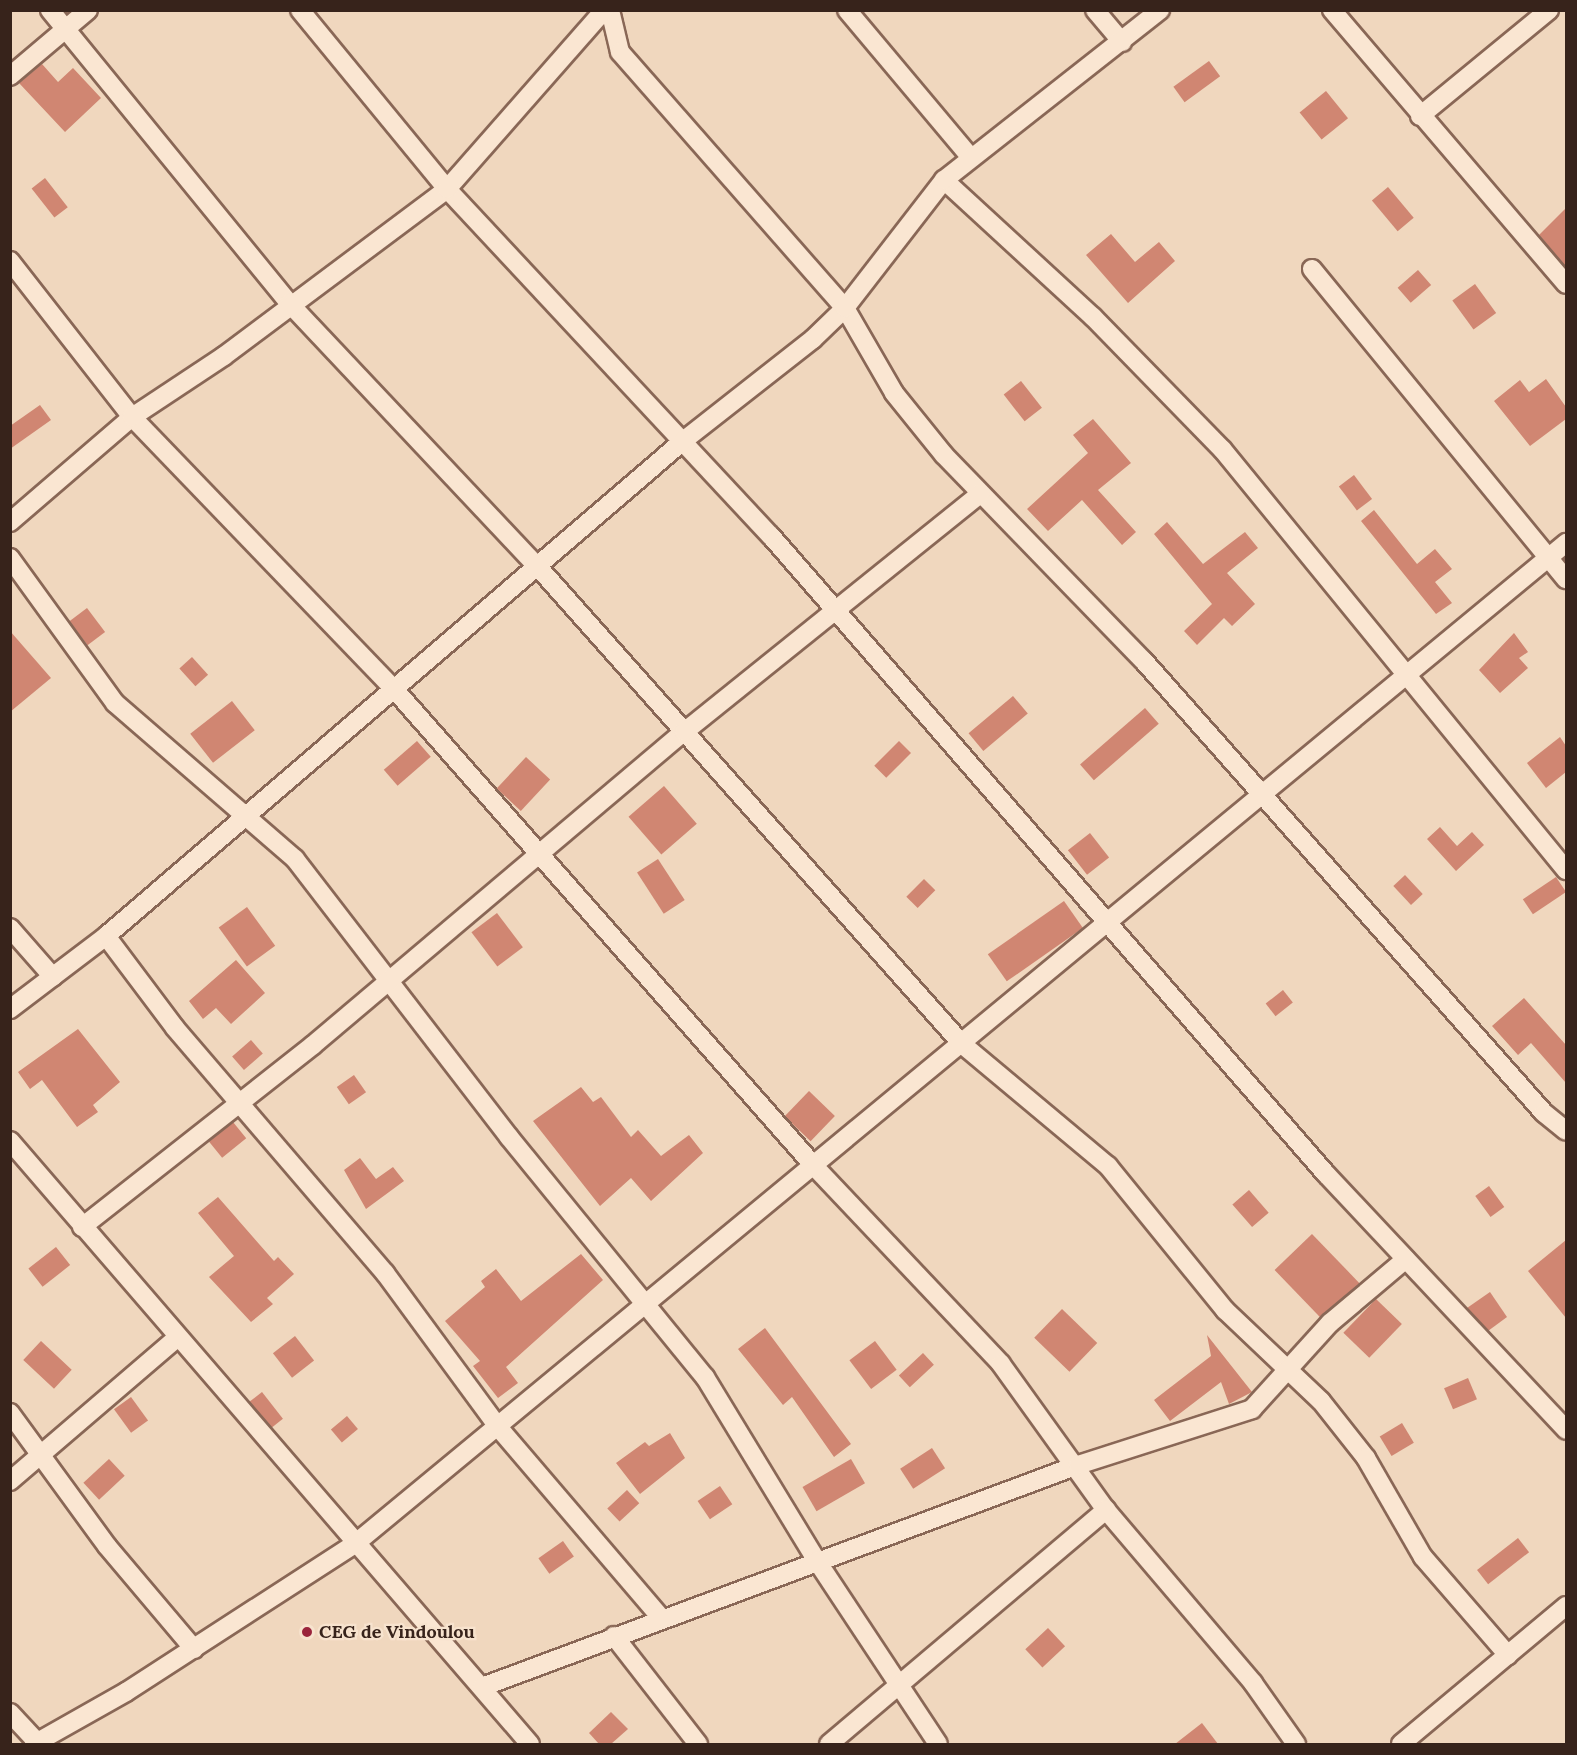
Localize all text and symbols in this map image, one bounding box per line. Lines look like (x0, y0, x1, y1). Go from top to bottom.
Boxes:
place label: CEG de Vindoulou (319, 1621, 475, 1643)
marker: CEG de Vindoulou (300, 1625, 314, 1639)

